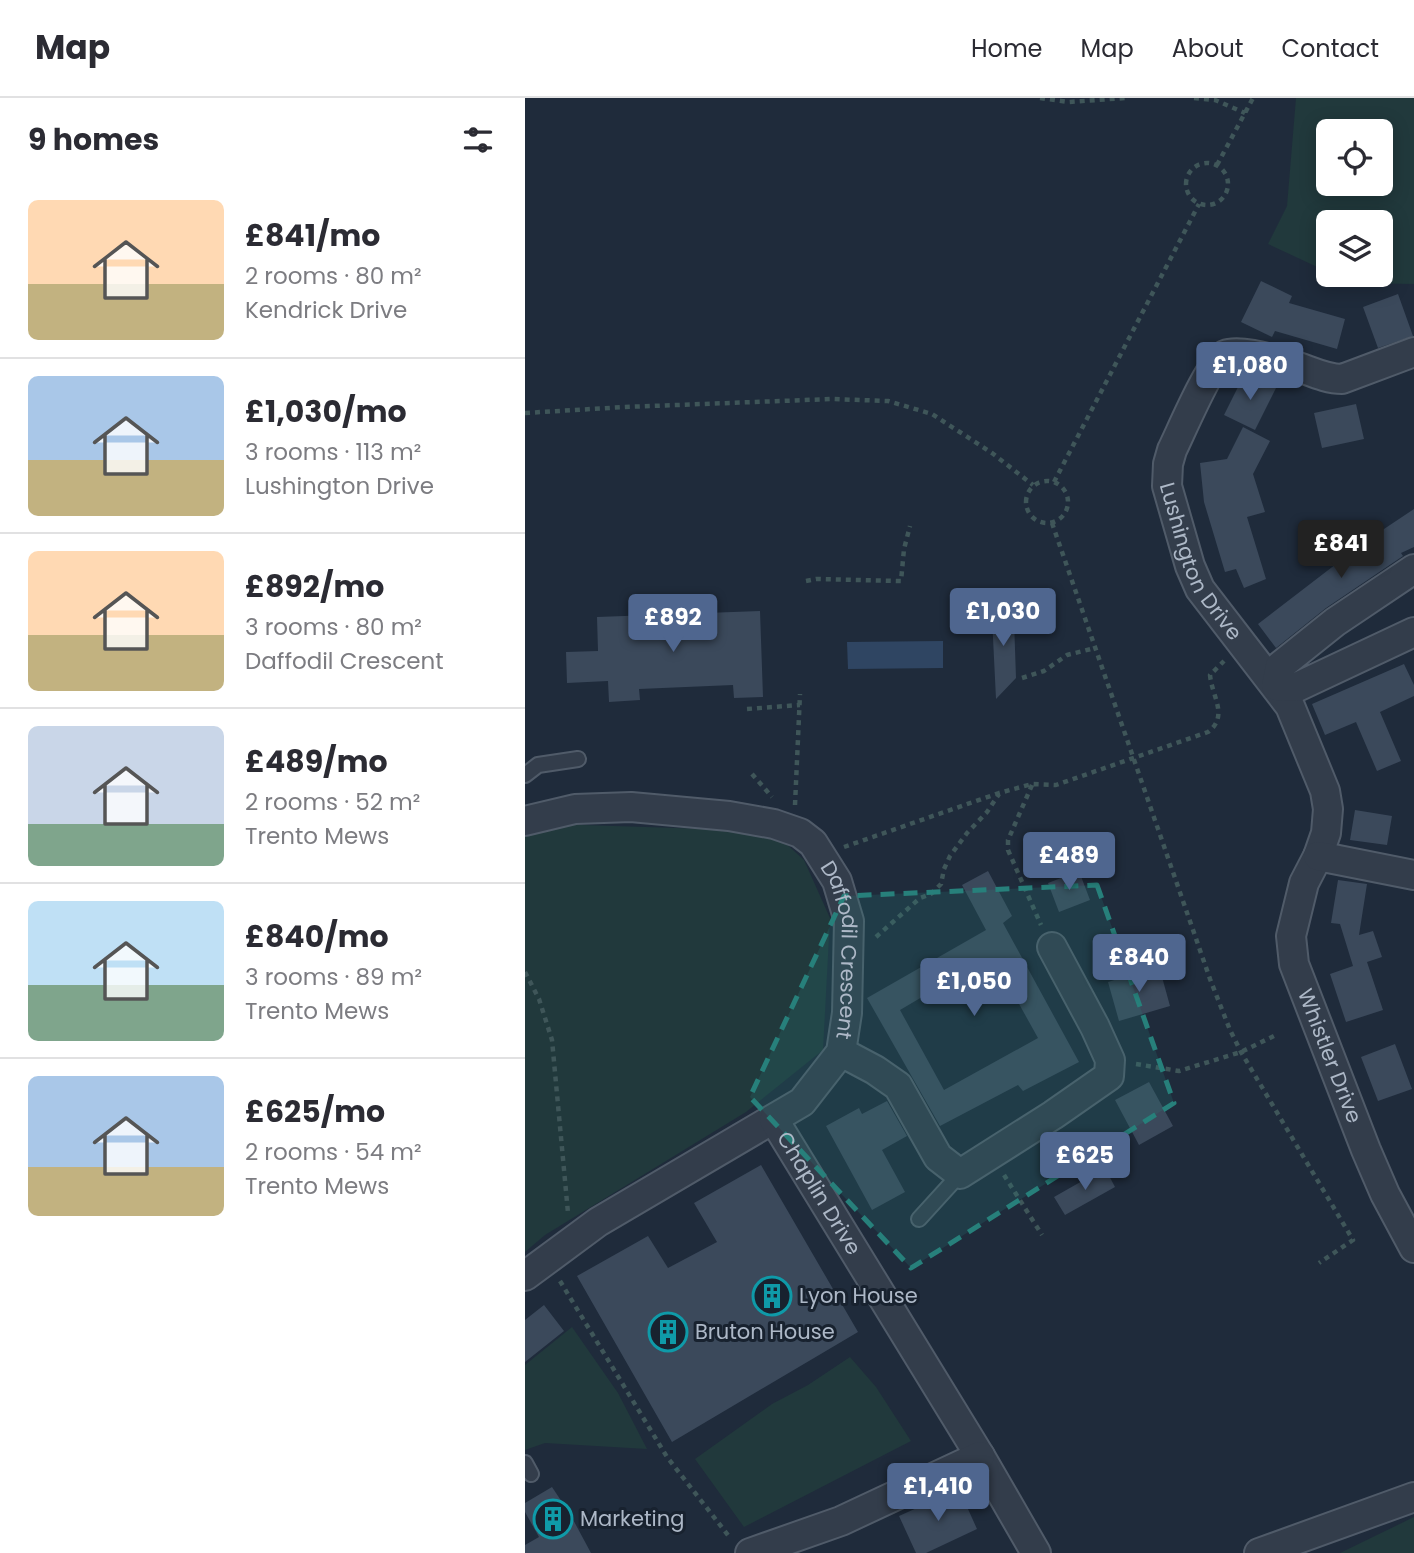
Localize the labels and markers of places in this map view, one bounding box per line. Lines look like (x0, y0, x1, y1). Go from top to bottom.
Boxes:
pin: £1,080 (1193, 342, 1307, 402)
pin: £841 (1300, 520, 1382, 580)
pin: £1,030 (946, 588, 1060, 648)
pin: £892 (632, 594, 714, 654)
pin: £489 (1028, 832, 1110, 892)
pin: £840 (1098, 934, 1180, 994)
pin: £1,050 (917, 958, 1031, 1018)
pin: £625 (1044, 1132, 1126, 1192)
building icon: Lyon House (751, 1275, 793, 1317)
place label: Lyon House (799, 1281, 918, 1310)
building icon: Bruton House (647, 1311, 689, 1353)
place label: Bruton House (695, 1317, 835, 1346)
pin: £1,410 (881, 1464, 995, 1523)
building icon: Marketing (532, 1498, 574, 1540)
place label: Marketing (580, 1504, 684, 1533)

